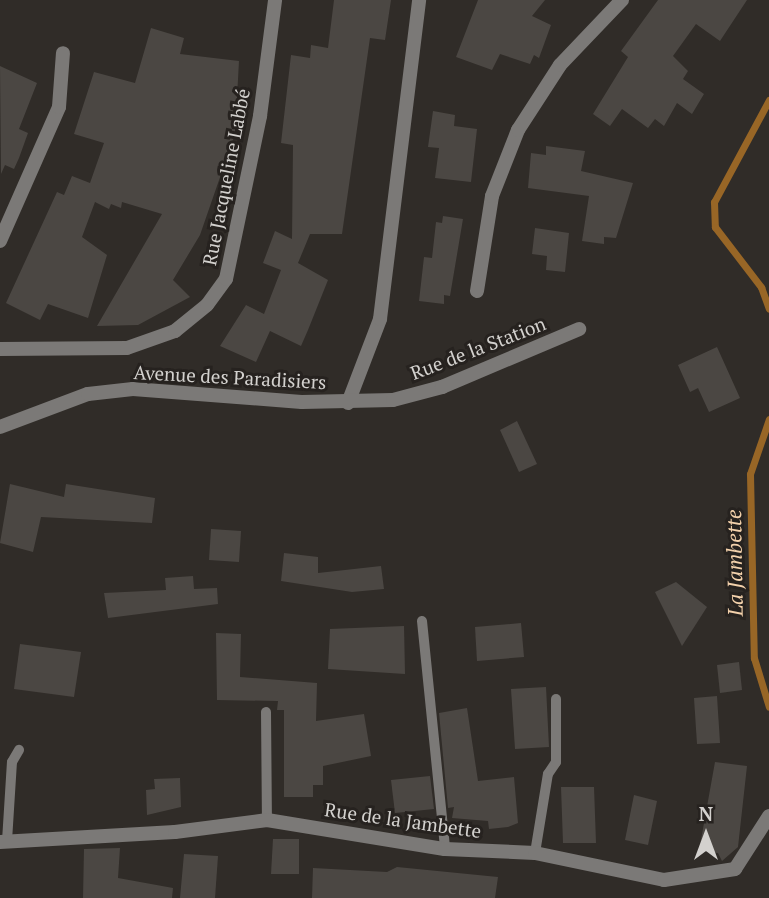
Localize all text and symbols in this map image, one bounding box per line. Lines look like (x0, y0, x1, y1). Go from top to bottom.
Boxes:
street label: Rue Jacqueline Labbé (198, 87, 254, 267)
street label: Rue de la Station (407, 312, 549, 384)
street label: Avenue des Paradisiers (133, 361, 327, 393)
water label: La Jambette (720, 509, 748, 617)
street label: Rue de la Jambette (323, 798, 483, 842)
north arrow (671, 800, 741, 870)
text: N (699, 801, 713, 826)

